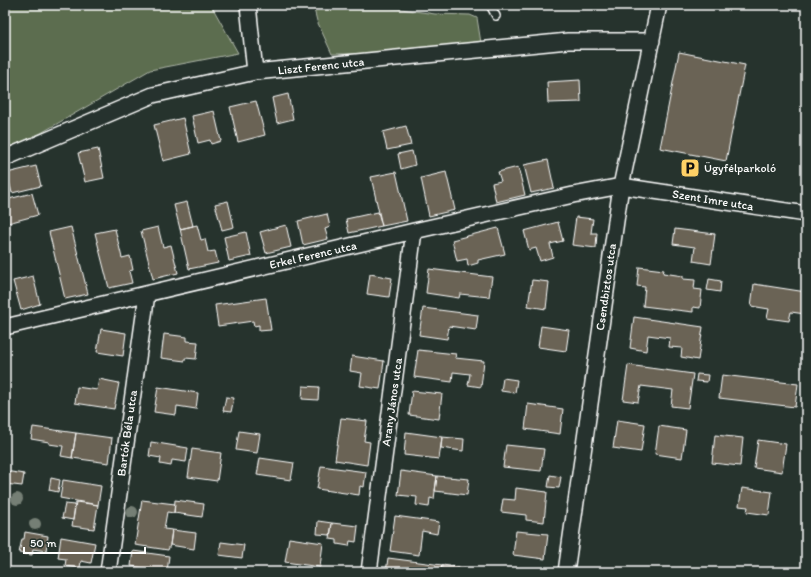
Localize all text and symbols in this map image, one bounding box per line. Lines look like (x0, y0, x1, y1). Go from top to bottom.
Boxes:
street label: Liszt Ferenc utca (277, 54, 365, 78)
parking icon: Ügyfélparkoló (679, 157, 701, 179)
place label: Ügyfélparkoló (704, 161, 776, 175)
street label: Szent Imre utca (671, 187, 755, 213)
street label: Erkel Ferenc utca (268, 238, 358, 272)
street label: Csendbiztos utca (593, 242, 619, 331)
street label: Arany János utca (379, 356, 405, 447)
street label: Bartók Béla utca (114, 388, 140, 477)
scale bar (24, 529, 145, 555)
text: 50 m (30, 536, 56, 550)

